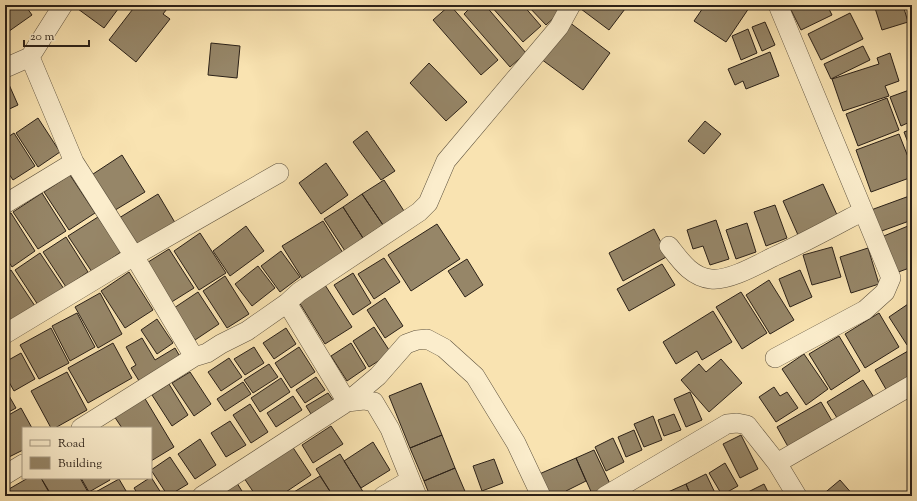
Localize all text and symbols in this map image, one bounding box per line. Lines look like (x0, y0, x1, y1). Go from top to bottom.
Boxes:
scale bar (24, 22, 89, 48)
text: 20 m (30, 28, 55, 46)
legend (22, 427, 152, 479)
text: Road (58, 435, 85, 453)
text: Building (58, 455, 102, 473)

